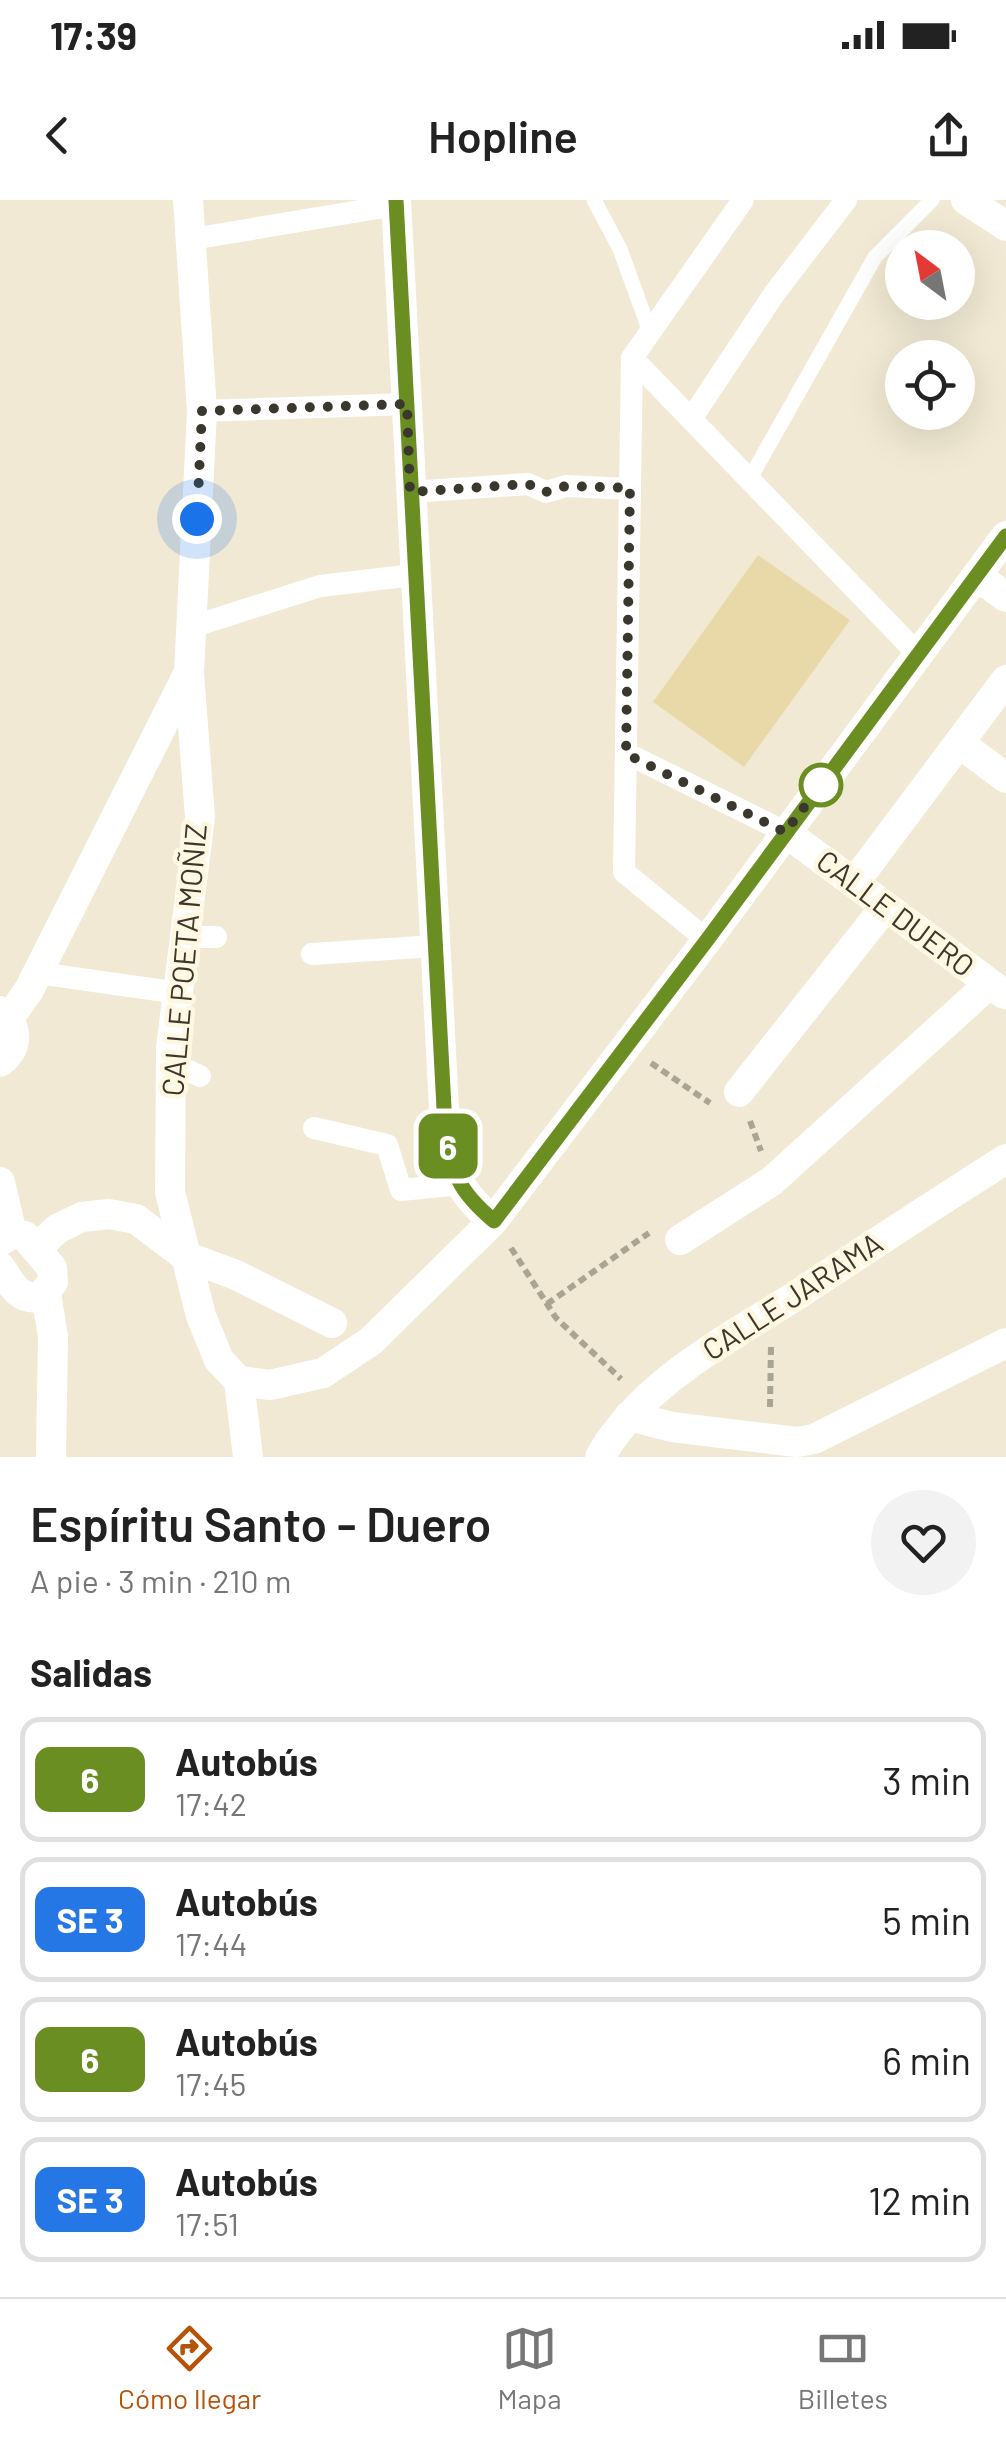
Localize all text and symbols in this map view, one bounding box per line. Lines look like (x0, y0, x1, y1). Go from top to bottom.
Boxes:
text: 17:39 (50, 12, 137, 58)
icon: back (30, 108, 85, 163)
text: Hopline (428, 108, 578, 162)
icon: share (921, 108, 976, 163)
north arrow (885, 230, 975, 320)
map controls (885, 230, 975, 430)
button: locate (885, 340, 975, 430)
your location (172, 494, 222, 544)
unlabelled marker (800, 764, 842, 806)
street label: CALLE POETA MOÑIZ (153, 822, 213, 1098)
street label: CALLE DUERO (810, 842, 982, 983)
line badge: 6 (416, 1114, 480, 1178)
text: 6 (439, 1125, 457, 1167)
street label: CALLE JARAMA (695, 1224, 889, 1367)
button: heart (871, 1490, 976, 1595)
text: Espíritu Santo - Duero (30, 1494, 491, 1552)
text: A pie · 3 min · 210 m (30, 1561, 291, 1599)
text: Salidas (30, 1649, 152, 1695)
text: Autobús (175, 1738, 318, 1784)
text: 3 min (882, 1757, 971, 1803)
text: 6 (81, 1758, 99, 1800)
text: 17:42 (175, 1784, 247, 1822)
text: Autobús (175, 1878, 318, 1924)
text: 5 min (882, 1897, 971, 1943)
text: SE 3 (56, 1898, 124, 1940)
text: 17:44 (175, 1924, 247, 1962)
text: Autobús (175, 2018, 318, 2064)
text: 6 min (882, 2037, 971, 2083)
text: 6 (81, 2038, 99, 2080)
text: 17:45 (175, 2064, 246, 2102)
text: Autobús (175, 2158, 318, 2204)
text: 12 min (868, 2177, 971, 2223)
text: SE 3 (56, 2178, 124, 2220)
text: 17:51 (175, 2204, 239, 2242)
tab: Cómo llegar (118, 2321, 261, 2415)
tab: Mapa (497, 2321, 561, 2415)
tab: Billetes (798, 2321, 888, 2415)

